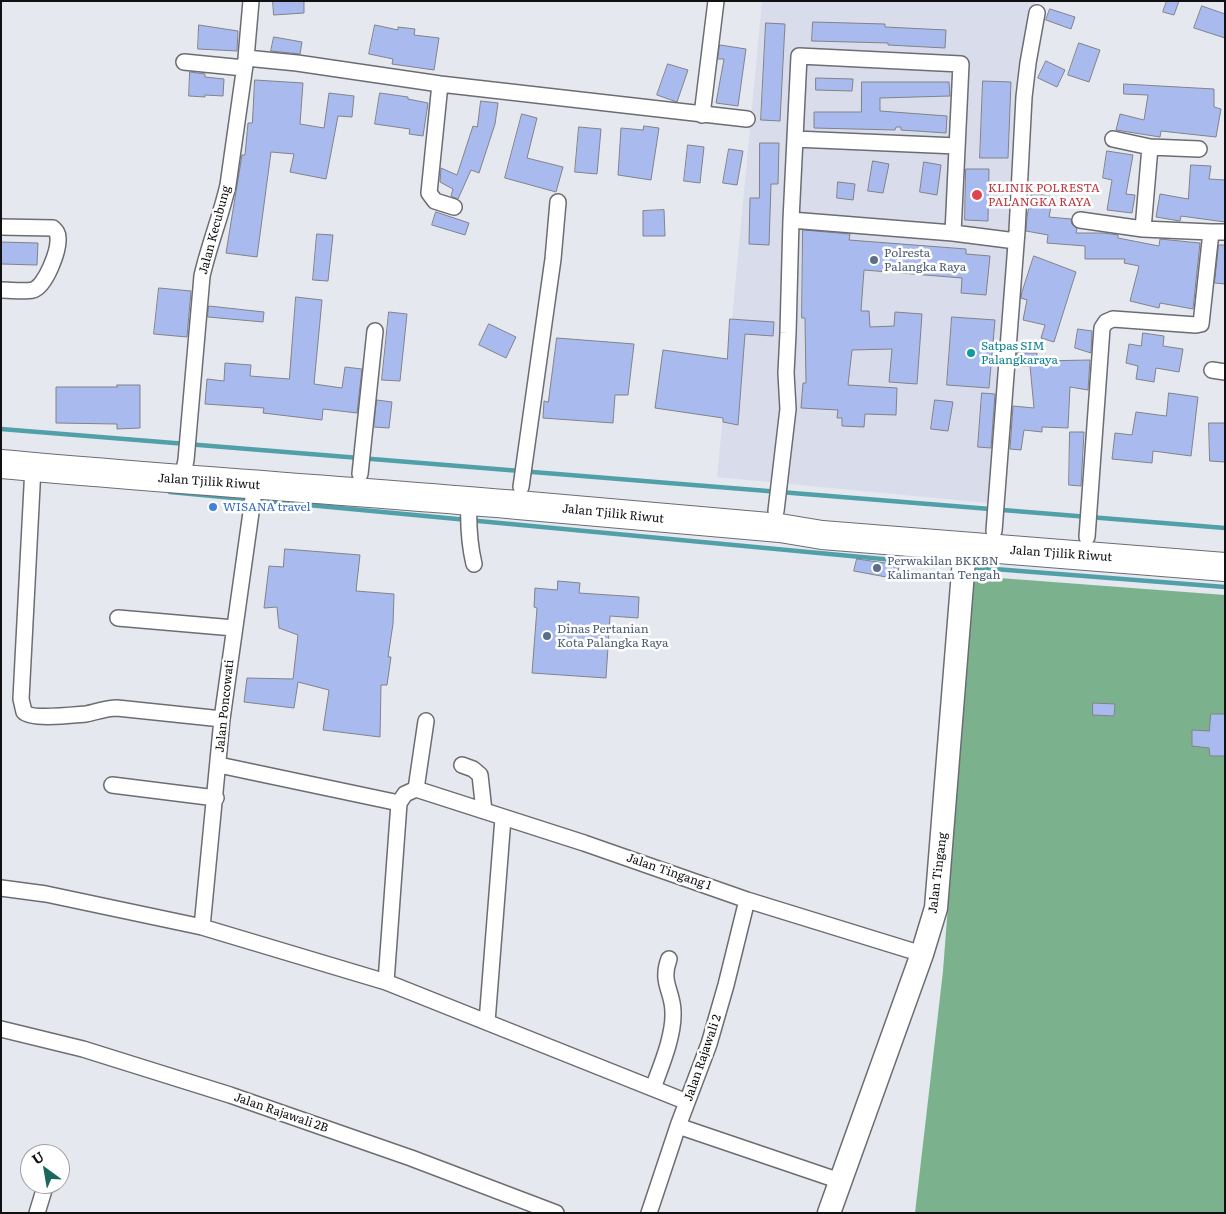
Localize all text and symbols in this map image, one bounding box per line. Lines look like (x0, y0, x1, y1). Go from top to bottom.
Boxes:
place label: KLINIK POLRESTA PALANGKA RAYA (988, 181, 1100, 209)
street label: Jalan Kecubung (196, 184, 234, 276)
marker: KLINIK POLRESTA PALANGKA RAYA (970, 188, 984, 202)
place label: Polresta Palangka Raya (884, 246, 966, 274)
marker: Polresta Palangka Raya (868, 254, 880, 266)
place label: Satpas SIM Palangkaraya (981, 339, 1058, 367)
marker: Satpas SIM Palangkaraya (965, 347, 977, 359)
street label: Jalan Tjilik Riwut (157, 471, 261, 493)
place label: WISANA travel (223, 500, 311, 514)
marker: WISANA travel (207, 501, 219, 513)
street label: Jalan Tjilik Riwut (561, 501, 665, 527)
street label: Jalan Tjilik Riwut (1009, 543, 1113, 565)
place label: Perwakilan BKKBN Kalimantan Tengah (887, 554, 1000, 582)
marker: Perwakilan BKKBN Kalimantan Tengah (871, 562, 883, 574)
place label: Dinas Pertanian Kota Palangka Raya (557, 622, 669, 650)
marker: Dinas Pertanian Kota Palangka Raya (541, 630, 553, 642)
street label: Jalan Poncowati (213, 659, 237, 753)
street label: Jalan Tingang (926, 832, 950, 914)
street label: Jalan Tingang 1 (625, 851, 713, 893)
street label: Jalan Rajawali 2 (681, 1013, 725, 1103)
street label: Jalan Rajawali 2B (232, 1090, 330, 1136)
north arrow (20, 1144, 70, 1194)
text: U (28, 1146, 48, 1169)

